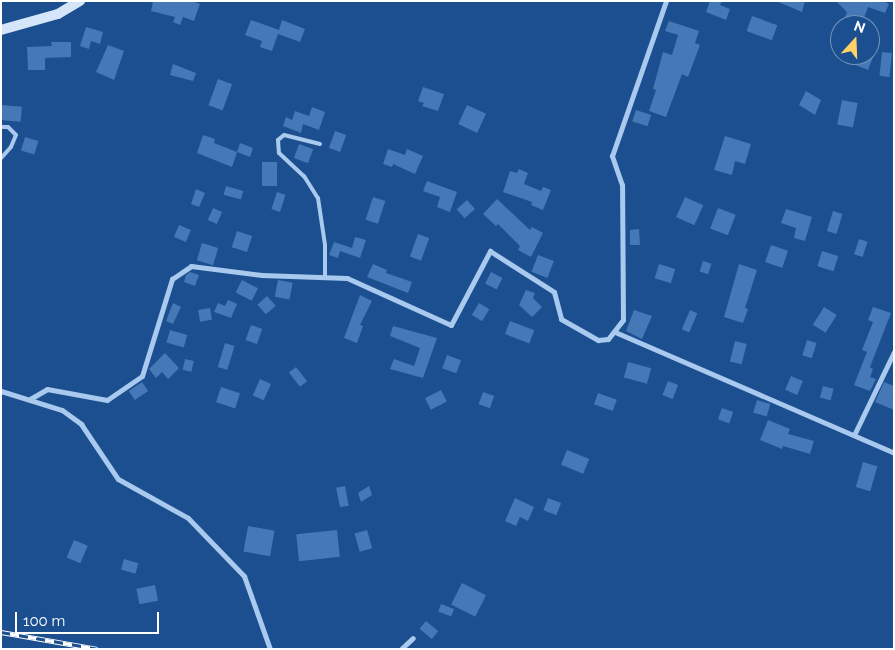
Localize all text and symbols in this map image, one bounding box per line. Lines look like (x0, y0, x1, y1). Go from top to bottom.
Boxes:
north arrow (830, 15, 880, 65)
text: N (852, 17, 868, 36)
scale bar (18, 602, 161, 634)
text: 100 m (23, 612, 65, 630)

